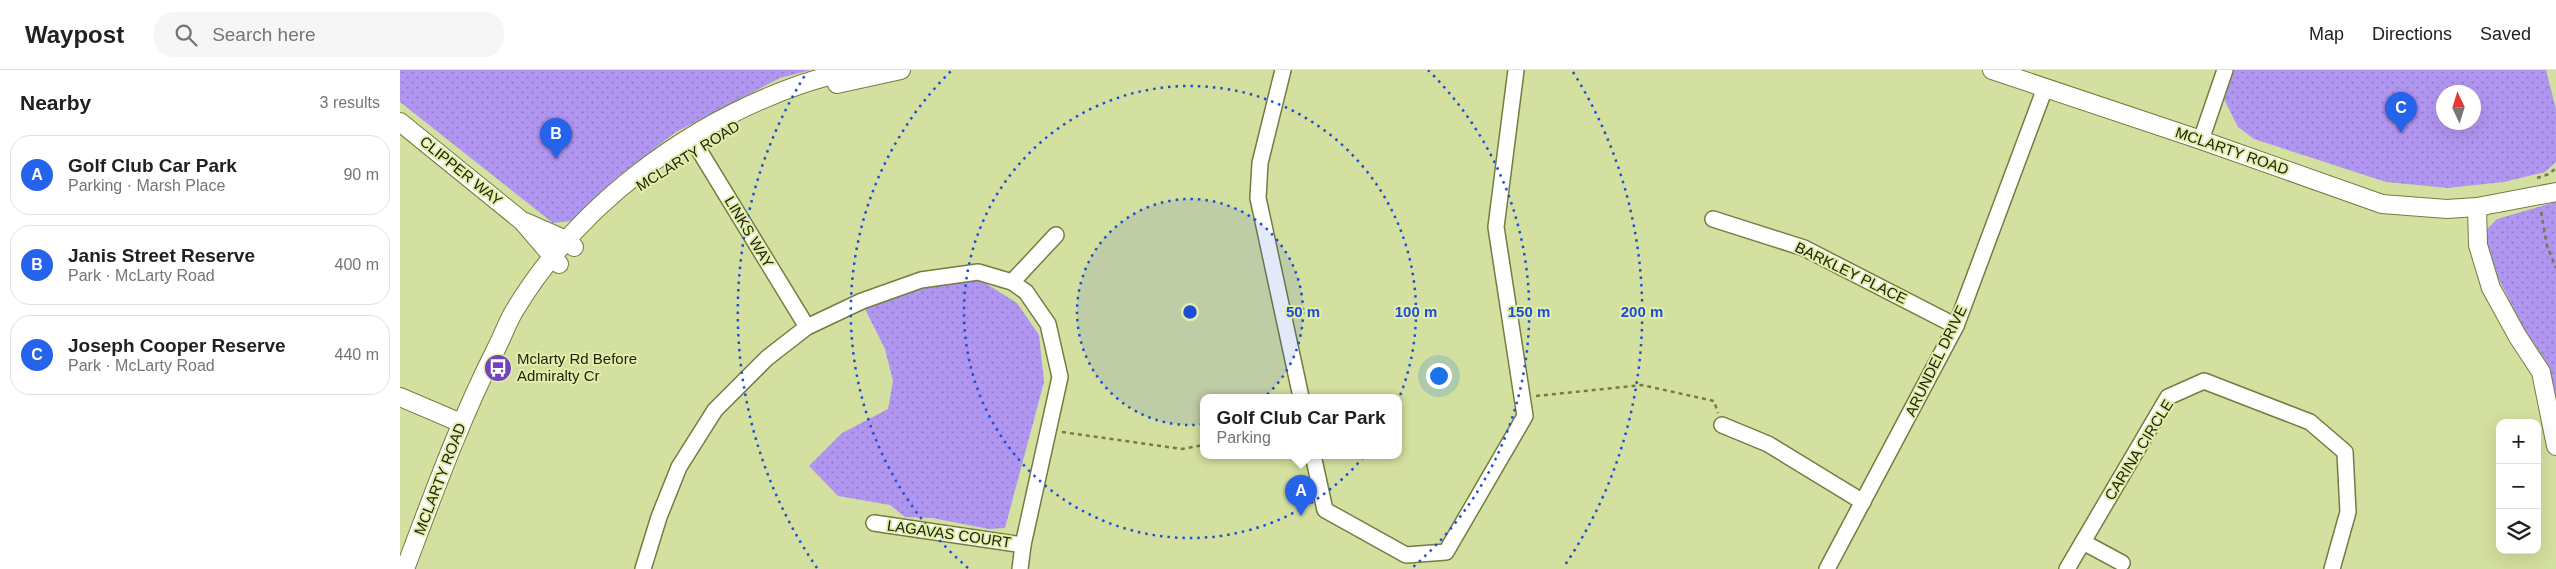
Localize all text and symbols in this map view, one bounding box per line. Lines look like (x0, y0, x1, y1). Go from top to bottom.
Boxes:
search box (154, 12, 504, 57)
text: Waypost (25, 21, 124, 48)
icon: search (172, 21, 200, 49)
text: Search here (212, 24, 316, 45)
text: Map (2309, 24, 2344, 44)
text: Directions (2372, 24, 2452, 44)
text: Saved (2480, 24, 2531, 44)
north arrow (2436, 85, 2481, 130)
text: Nearby (20, 91, 91, 114)
pin: C (2385, 92, 2417, 133)
text: 3 results (320, 94, 380, 111)
street label: MCLARTY ROAD (633, 117, 743, 194)
pin: B (540, 118, 572, 159)
street label: MCLARTY ROAD (2173, 123, 2291, 178)
street label: CLIPPER WAY (417, 132, 506, 209)
text: Golf Club Car Park (68, 155, 237, 176)
text: A (31, 166, 43, 183)
text: 90 m (343, 166, 379, 183)
text: Parking · Marsh Place (68, 177, 225, 194)
street label: LINKS WAY (722, 193, 777, 270)
street label: BARKLEY PLACE (1793, 238, 1910, 307)
text: Janis Street Reserve (68, 245, 255, 266)
text: B (31, 256, 43, 273)
text: 400 m (335, 256, 379, 273)
text: Park · McLarty Road (68, 267, 215, 284)
centre of rings (1181, 303, 1199, 321)
text: 50 m (1286, 303, 1320, 320)
text: 100 m (1395, 303, 1437, 320)
text: 150 m (1508, 303, 1550, 320)
text: 200 m (1621, 303, 1663, 320)
street label: ARUNDEL DRIVE (1901, 303, 1970, 419)
text: Joseph Cooper Reserve (68, 335, 286, 356)
text: C (31, 346, 43, 363)
text: 440 m (335, 346, 379, 363)
place label: Mclarty Rd Before Admiralty Cr (517, 350, 637, 384)
bus stop icon: Mclarty Rd Before Admiralty Cr (483, 353, 513, 383)
text: Park · McLarty Road (68, 357, 215, 374)
your location (1426, 363, 1452, 389)
popup (1200, 394, 1402, 459)
street label: CARINA CIRCLE (2101, 396, 2176, 503)
text: Golf Club Car Park (1217, 407, 1385, 428)
map controls (2496, 419, 2541, 554)
button: + (2496, 419, 2541, 464)
street label: MCLARTY ROAD (410, 420, 469, 537)
text: Parking (1217, 429, 1271, 446)
button: − (2496, 464, 2541, 509)
pin: A (1285, 475, 1317, 516)
button: layers (2496, 509, 2541, 554)
street label: LAGAVAS COURT (886, 516, 1012, 551)

